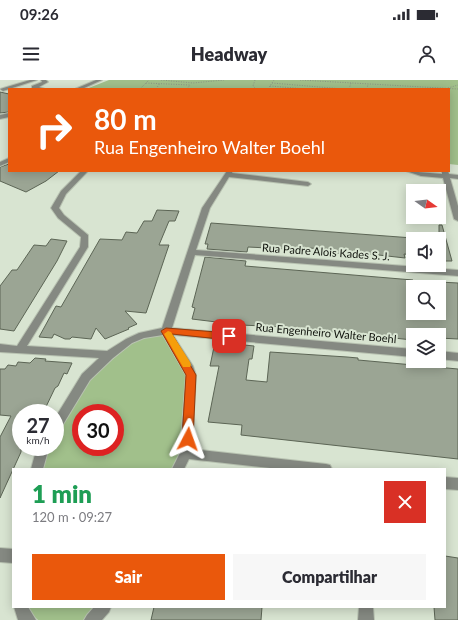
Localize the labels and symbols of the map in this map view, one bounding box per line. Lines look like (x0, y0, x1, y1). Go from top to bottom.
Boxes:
north arrow (406, 184, 446, 224)
street label: Rua Padre Alois Kades S. J. (262, 241, 390, 262)
pin (212, 319, 246, 353)
street label: Rua Engenheiro Walter Boehl (255, 320, 397, 345)
speed limit sign: 30 (72, 404, 124, 456)
position arrow (167, 418, 209, 460)

